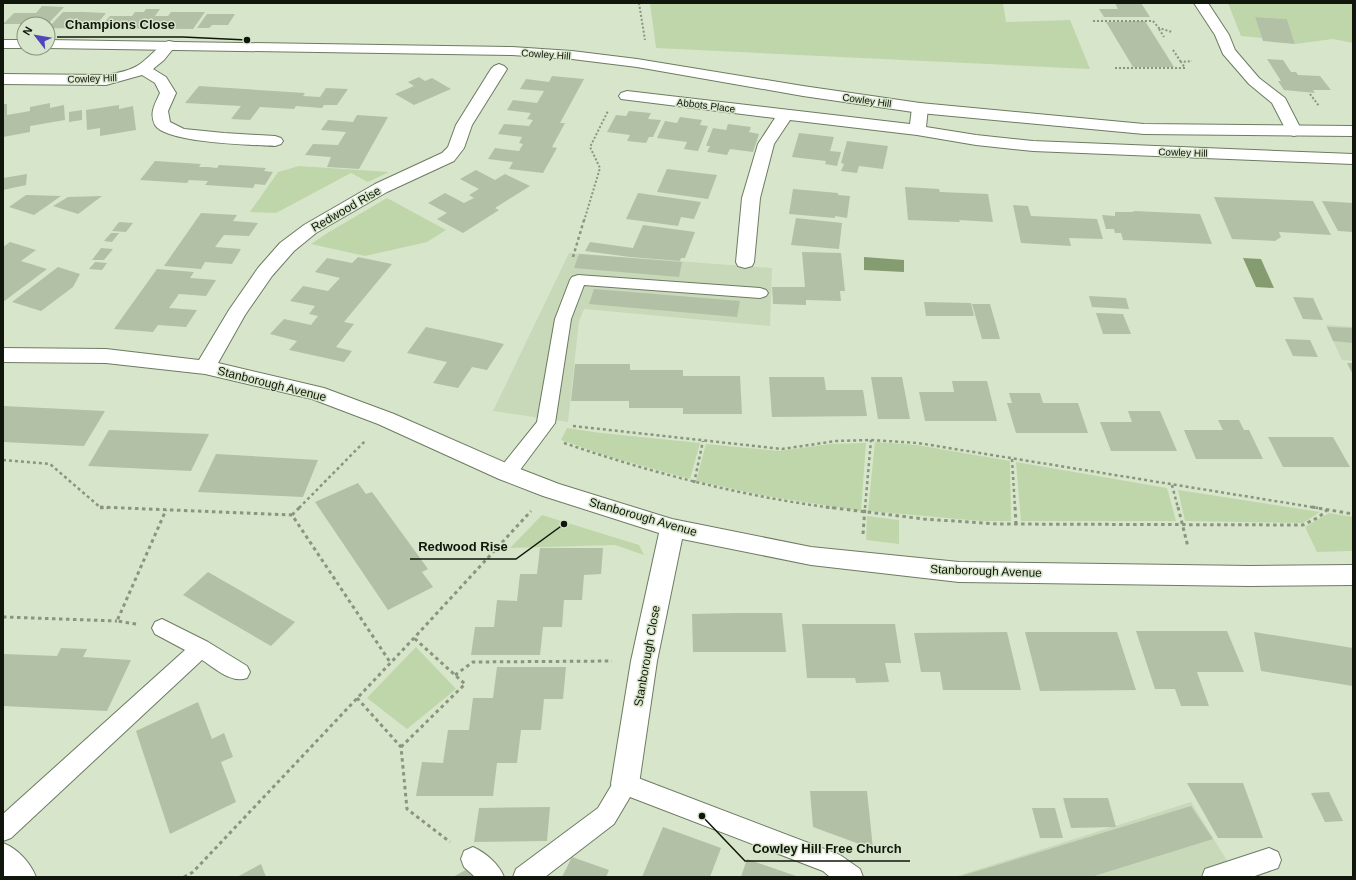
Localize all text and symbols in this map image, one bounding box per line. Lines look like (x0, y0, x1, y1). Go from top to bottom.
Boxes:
callout: Champions Close (57, 12, 183, 37)
north arrow (16, 16, 56, 56)
text: Champions Close (65, 17, 175, 32)
text: N (20, 24, 35, 37)
street label: Cowley Hill (521, 47, 571, 62)
street label: Cowley Hill (67, 72, 117, 85)
street label: Cowley Hill (842, 92, 892, 109)
street label: Abbots Place (676, 96, 736, 115)
street label: Cowley Hill (1158, 146, 1208, 159)
street label: Redwood Rise (309, 183, 384, 235)
street label: Stanborough Avenue (216, 364, 328, 404)
street label: Stanborough Avenue (587, 495, 699, 539)
callout: Redwood Rise (410, 534, 516, 559)
text: Redwood Rise (418, 539, 508, 554)
street label: Stanborough Avenue (930, 562, 1042, 580)
street label: Stanborough Close (631, 604, 663, 708)
callout: Cowley Hill Free Church (745, 836, 910, 861)
text: Cowley Hill Free Church (752, 841, 902, 856)

